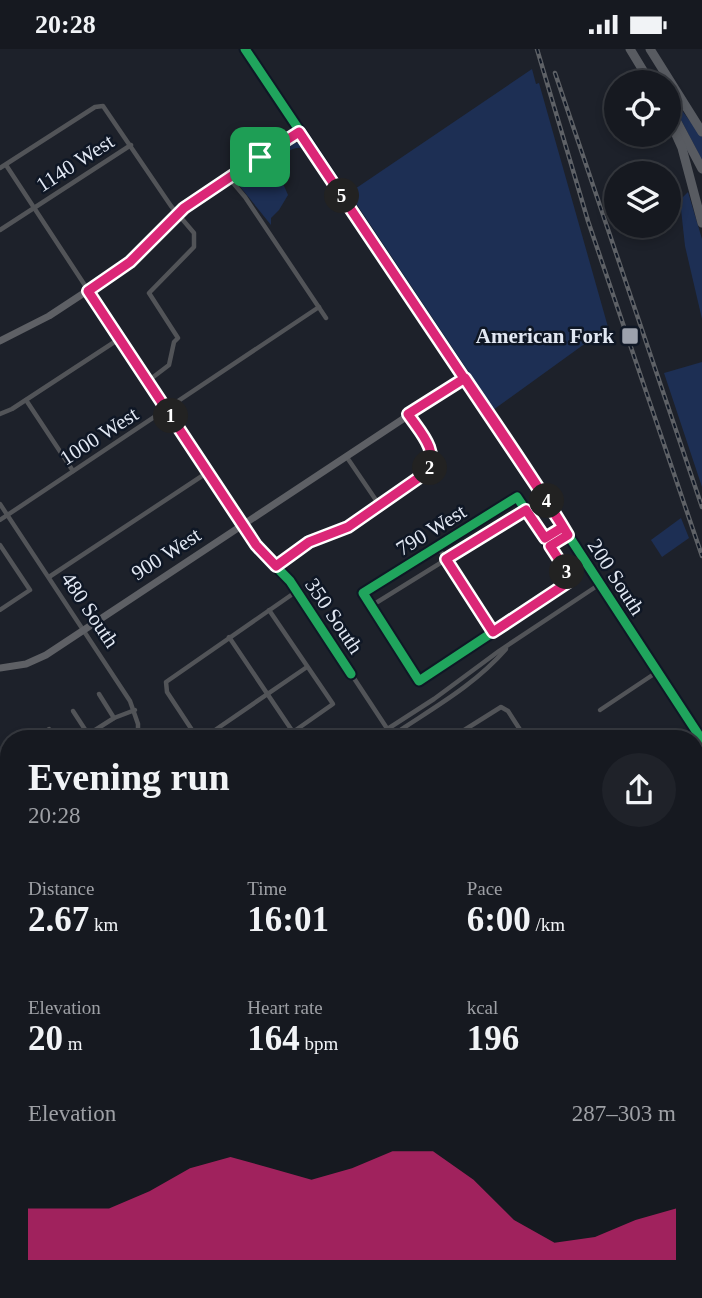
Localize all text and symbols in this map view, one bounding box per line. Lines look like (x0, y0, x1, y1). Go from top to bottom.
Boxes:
text: 20:28 (35, 10, 96, 39)
map controls (604, 70, 681, 238)
button: locate (604, 70, 681, 147)
pin (230, 127, 290, 187)
street label: 1140 West (32, 129, 118, 197)
icon: arrive (241, 138, 279, 176)
button: layers (604, 161, 681, 238)
pin: 5 (324, 179, 360, 213)
text: 5 (337, 185, 346, 206)
place label: American Fork (476, 324, 614, 348)
marker: American Fork (620, 326, 640, 346)
pin: 1 (154, 399, 188, 433)
street label: 1000 West (55, 402, 143, 470)
text: 1 (166, 405, 175, 426)
pin: 2 (412, 451, 448, 485)
text: 2 (425, 457, 434, 478)
pin: 4 (530, 483, 564, 519)
text: 4 (542, 490, 551, 511)
street label: 790 West (392, 499, 471, 561)
street label: 900 West (127, 523, 205, 585)
street label: 200 South (583, 534, 650, 620)
pin: 3 (550, 554, 584, 589)
text: 3 (562, 561, 571, 582)
street label: 480 South (56, 568, 124, 653)
street label: 350 South (300, 574, 368, 659)
button: share (602, 753, 676, 827)
text: Evening run (28, 756, 230, 798)
text: 20:28 (28, 803, 80, 828)
text: Distance (28, 878, 94, 899)
text: Time (247, 878, 287, 899)
text: Pace (467, 878, 503, 899)
text: 2.67 (28, 900, 89, 939)
text: 16:01 (247, 900, 329, 939)
text: 6:00 (467, 900, 531, 939)
text: km (89, 914, 118, 935)
text: /km (531, 914, 565, 935)
text: Elevation (28, 997, 101, 1018)
text: Heart rate (247, 997, 323, 1018)
text: kcal (467, 997, 498, 1018)
text: 20 (28, 1019, 63, 1058)
text: 164 (247, 1019, 300, 1058)
text: 196 (467, 1019, 519, 1058)
text: m (63, 1033, 83, 1054)
text: bpm (300, 1033, 338, 1054)
text: Elevation (28, 1101, 116, 1126)
text: 287–303 m (572, 1101, 676, 1126)

